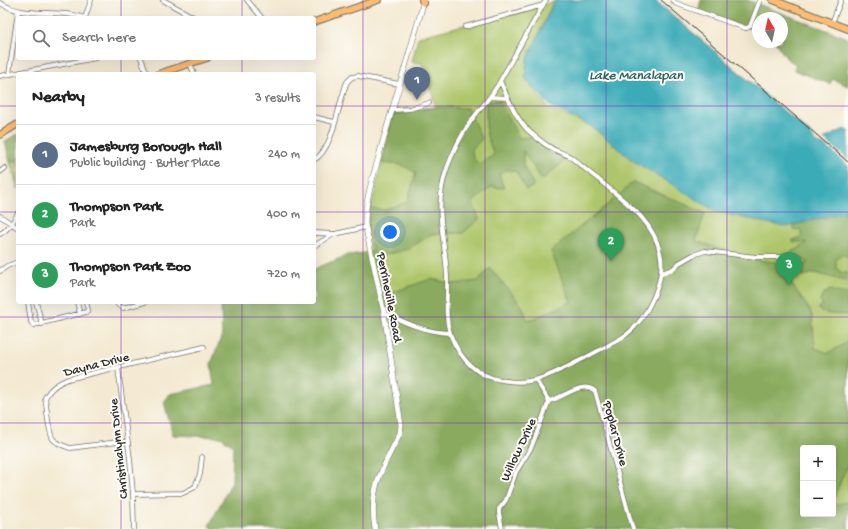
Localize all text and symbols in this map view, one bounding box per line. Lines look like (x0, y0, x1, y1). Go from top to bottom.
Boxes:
north arrow (752, 12, 788, 48)
search box (16, 16, 316, 60)
icon: search (30, 27, 52, 49)
text: Search here (62, 29, 136, 47)
pin: 1 (404, 67, 430, 100)
water label: Lake Manalapan (589, 68, 683, 85)
text: Nearby (32, 88, 85, 108)
text: 3 results (255, 91, 300, 106)
text: Jamesburg Borough Hall (70, 138, 222, 156)
text: 1 (42, 147, 48, 162)
text: 240 m (268, 147, 300, 162)
text: Public building · Butler Place (70, 156, 220, 171)
text: Thompson Park (70, 198, 162, 216)
text: 2 (42, 207, 48, 222)
text: 400 m (267, 207, 300, 222)
text: Park (70, 216, 95, 231)
your location (380, 222, 400, 242)
pin: 2 (598, 228, 624, 261)
street label: Perrineville Road (372, 250, 405, 345)
pin: 3 (776, 252, 802, 285)
text: Thompson Park Zoo (70, 258, 191, 276)
text: 3 (42, 267, 48, 282)
text: 720 m (267, 267, 300, 282)
text: Park (70, 276, 95, 291)
street label: Dayna Drive (61, 350, 131, 381)
street label: Christinalynn Drive (107, 398, 132, 500)
street label: Poplar Drive (598, 399, 630, 468)
street label: Willow Drive (498, 416, 541, 484)
map controls (800, 445, 836, 517)
button: + (800, 445, 836, 481)
button: − (800, 481, 836, 517)

